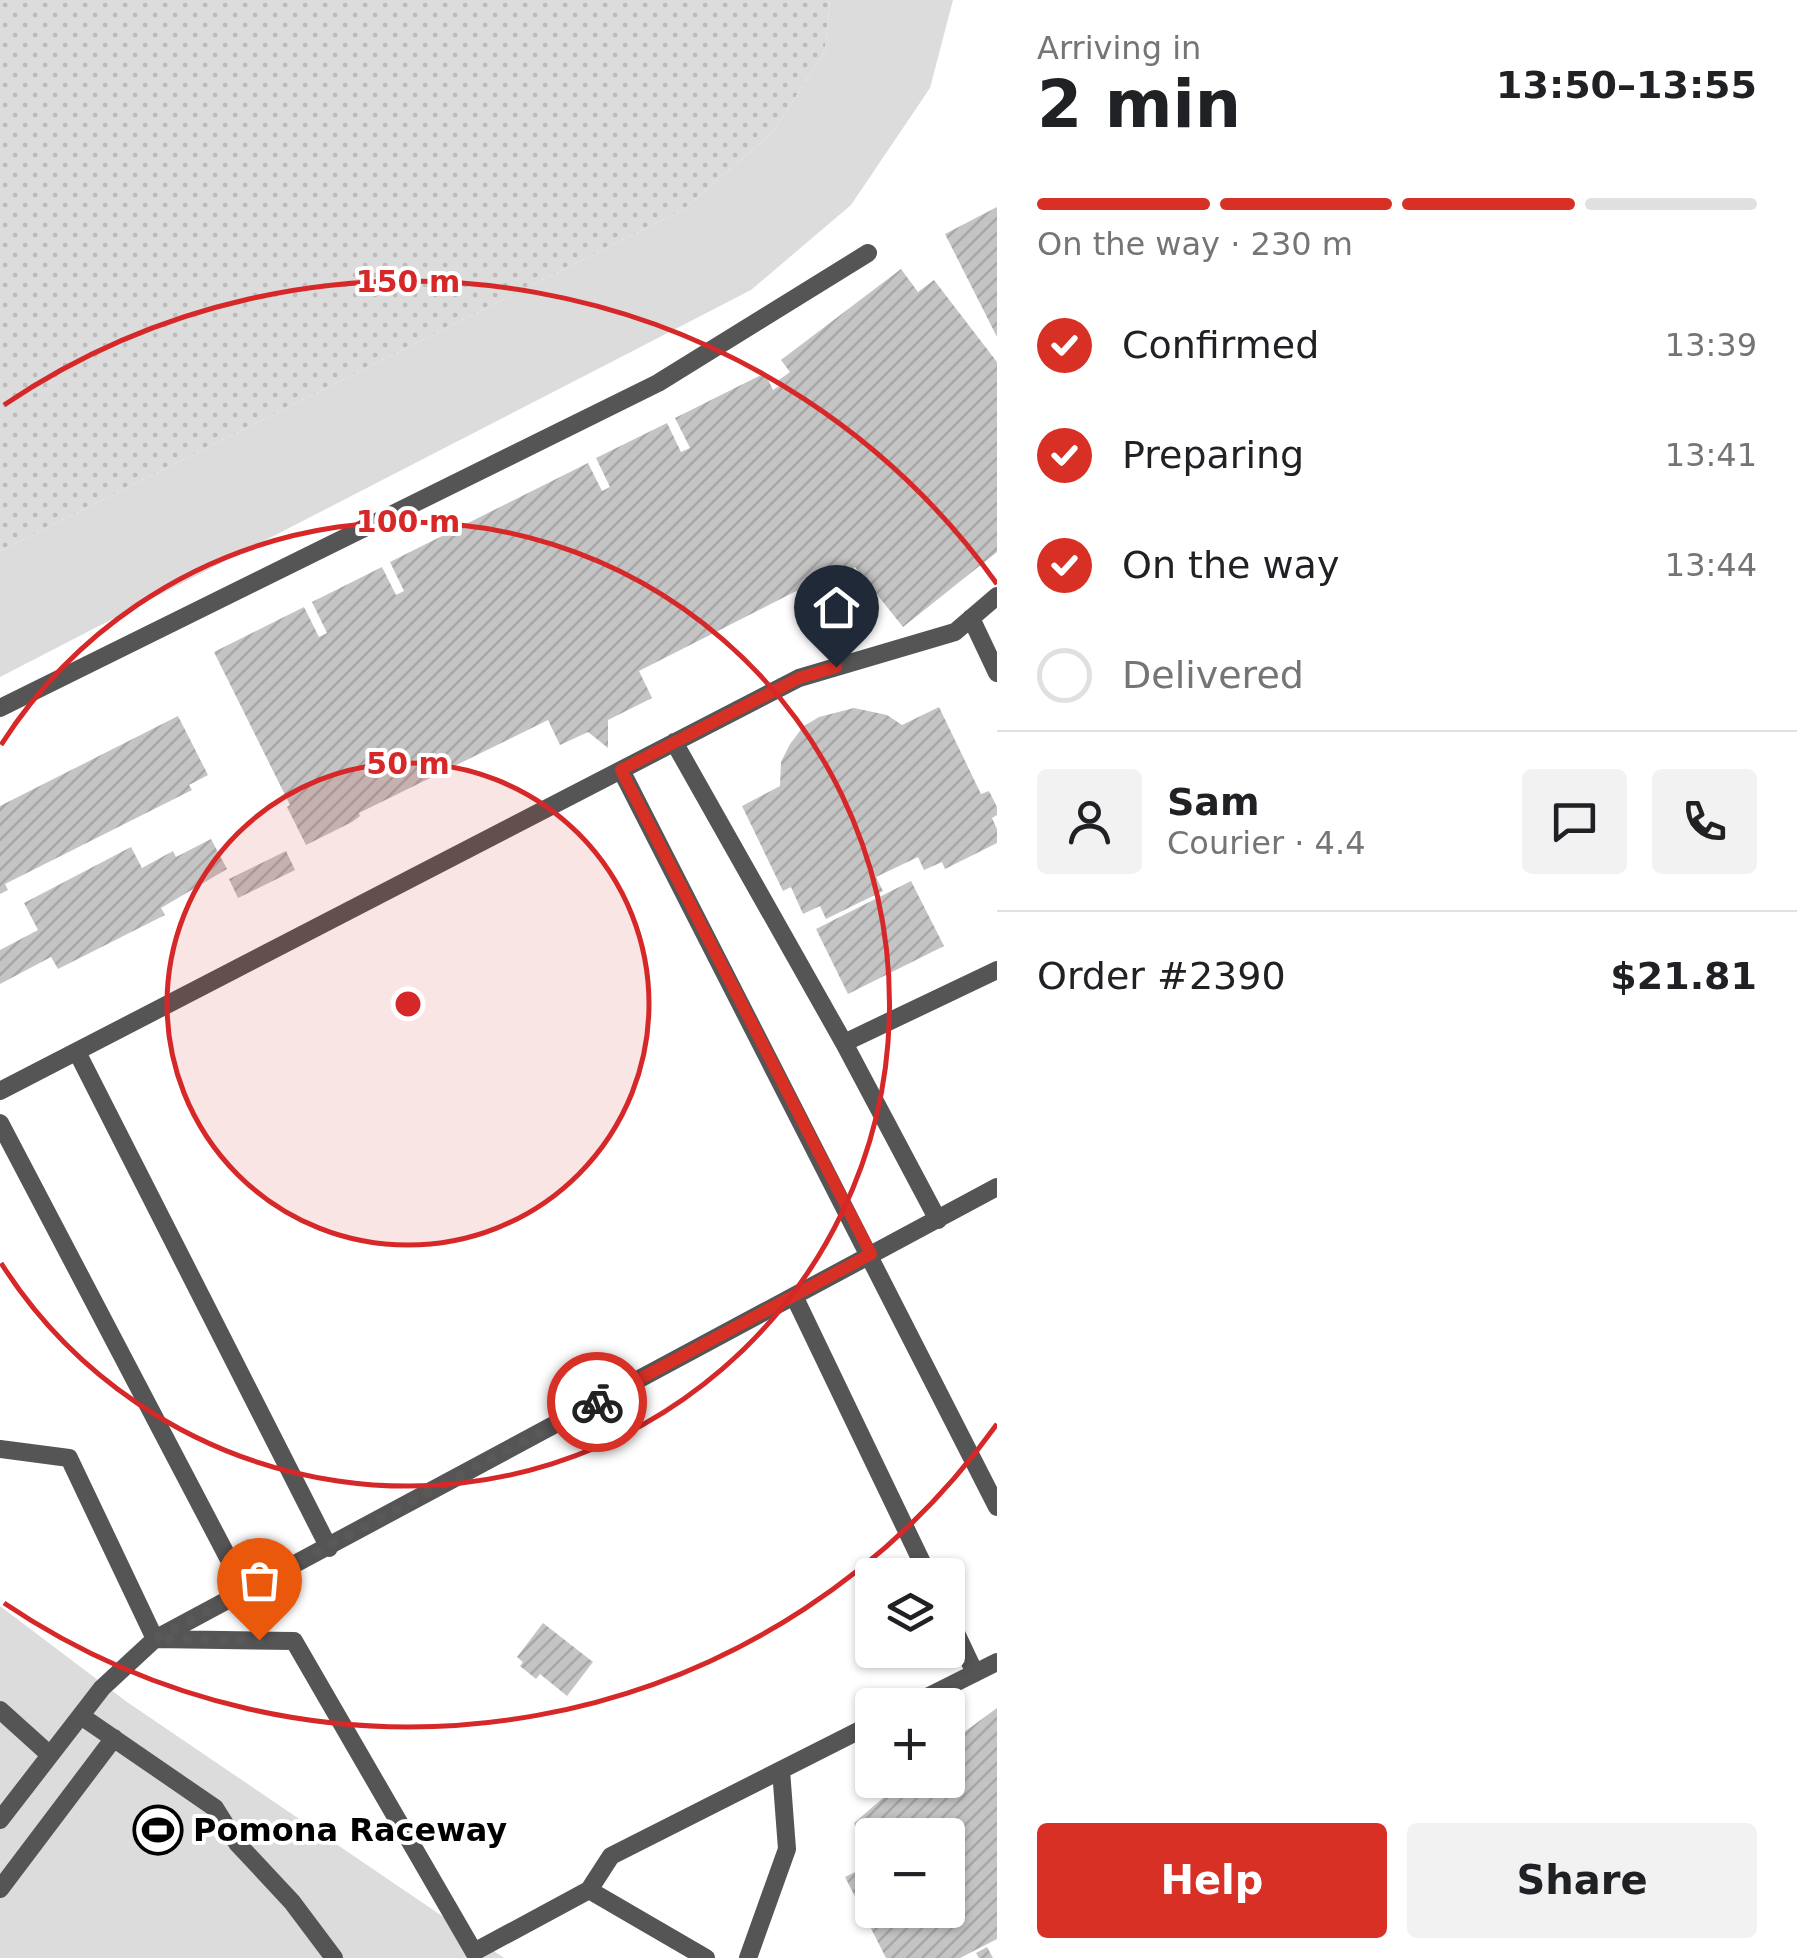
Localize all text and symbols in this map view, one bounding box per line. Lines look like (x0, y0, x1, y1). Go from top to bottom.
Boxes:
text: Arriving in (1037, 29, 1201, 67)
text: 13:50–13:55 (1496, 63, 1757, 107)
text: 2 min (1037, 67, 1241, 142)
text: On the way · 230 m (1037, 225, 1353, 263)
text: 150 m (356, 264, 460, 299)
icon: check (1037, 318, 1092, 373)
text: Confirmed (1122, 323, 1319, 367)
text: 13:39 (1665, 326, 1757, 364)
icon: check (1037, 428, 1092, 483)
text: Preparing (1122, 433, 1304, 477)
text: 13:41 (1665, 436, 1757, 474)
text: 100 m (356, 504, 460, 539)
icon: check (1037, 538, 1092, 593)
text: On the way (1122, 543, 1339, 587)
text: 13:44 (1665, 546, 1757, 584)
pin (794, 565, 879, 668)
icon: home (809, 580, 864, 635)
text: Delivered (1122, 653, 1304, 697)
text: 50 m (366, 746, 450, 781)
button: person (1037, 769, 1142, 874)
button: chat (1522, 769, 1627, 874)
button: phone (1652, 769, 1757, 874)
text: Sam (1167, 780, 1260, 824)
text: Courier · 4.4 (1167, 824, 1366, 862)
text: Order #2390 (1037, 954, 1286, 998)
text: $21.81 (1610, 954, 1757, 998)
centre of rings (390, 986, 426, 1022)
courier (547, 1352, 647, 1452)
icon: bike (570, 1375, 625, 1430)
pin (217, 1538, 302, 1641)
icon: bag (232, 1553, 287, 1608)
map controls (855, 1558, 965, 1928)
button: layers (855, 1558, 965, 1668)
button: + (855, 1688, 965, 1798)
sports icon: Pomona Raceway (132, 1804, 184, 1856)
place label: Pomona Raceway (193, 1811, 507, 1849)
button: − (855, 1818, 965, 1928)
button: Help (1037, 1823, 1387, 1938)
button: Share (1407, 1823, 1757, 1938)

